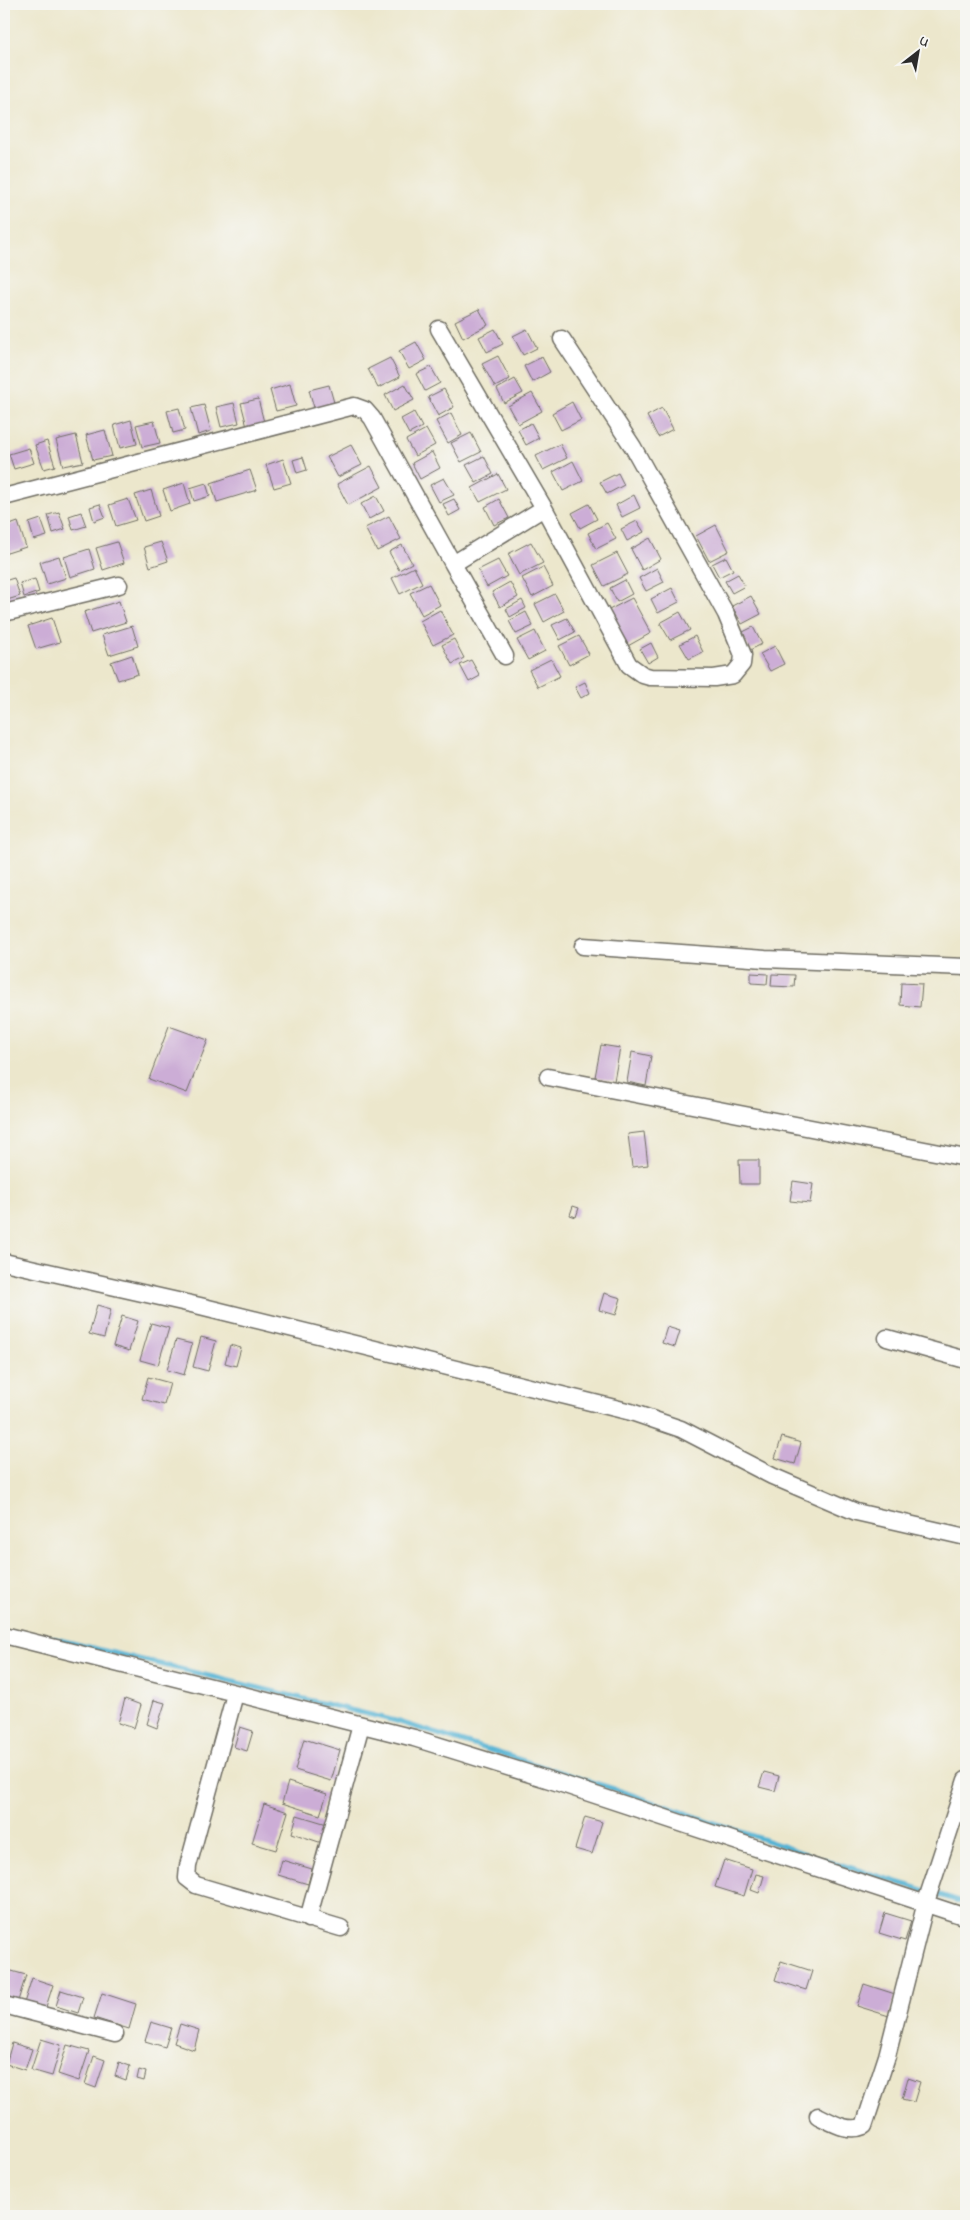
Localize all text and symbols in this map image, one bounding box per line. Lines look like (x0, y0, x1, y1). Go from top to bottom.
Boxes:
north arrow (892, 28, 942, 78)
text: U (915, 31, 933, 53)

